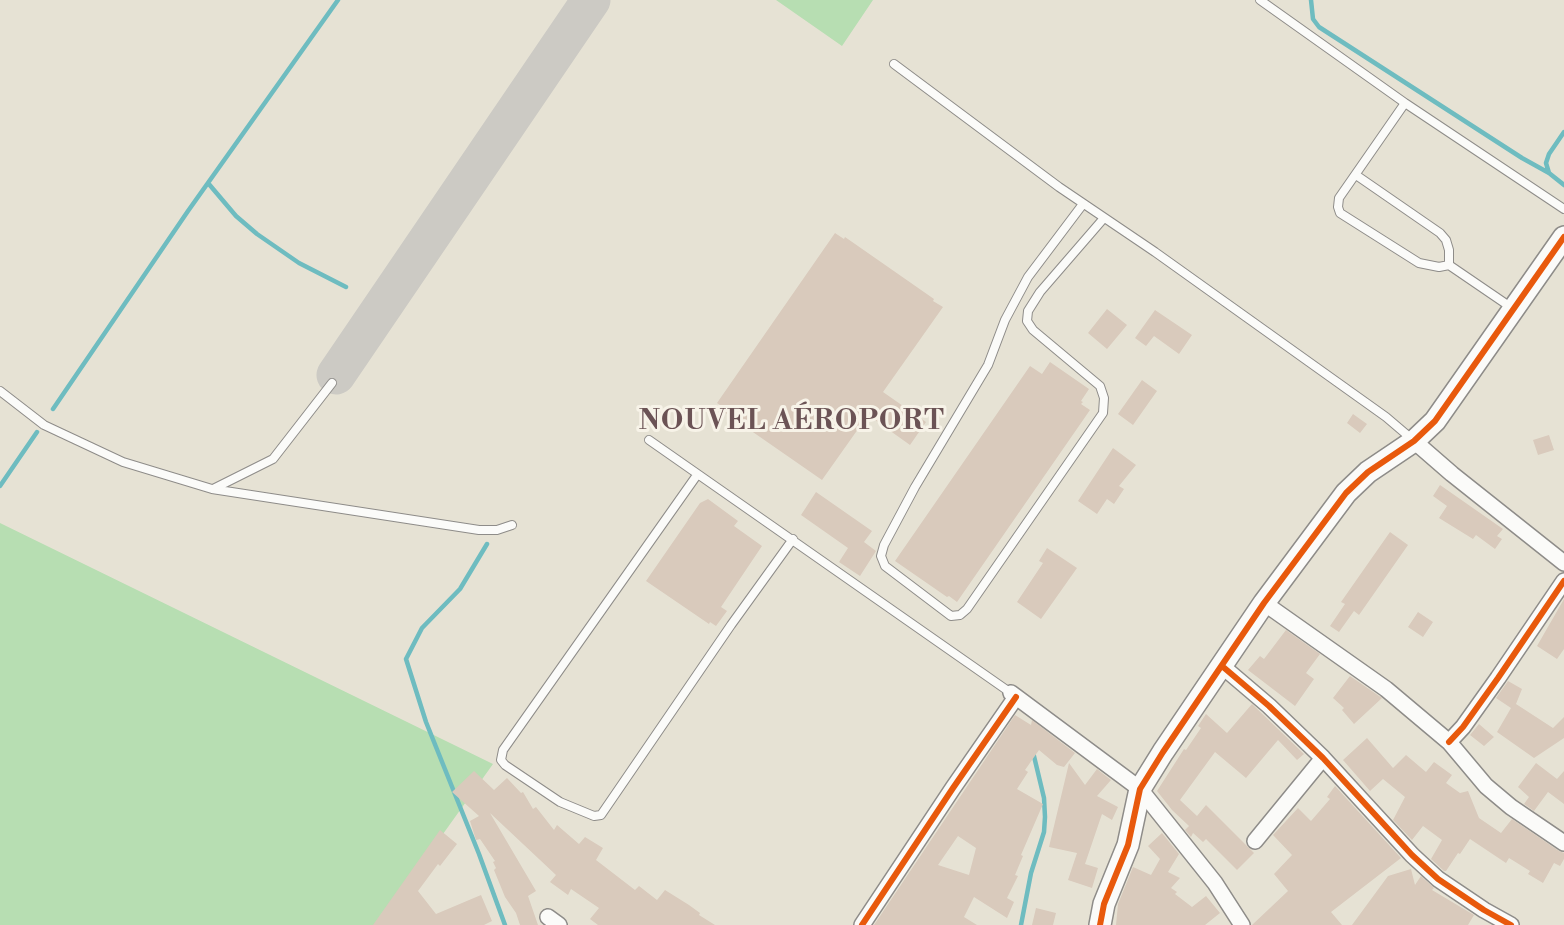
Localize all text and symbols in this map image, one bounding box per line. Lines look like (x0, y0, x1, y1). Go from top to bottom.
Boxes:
district label: NOUVEL AÉROPORT (639, 407, 945, 439)

